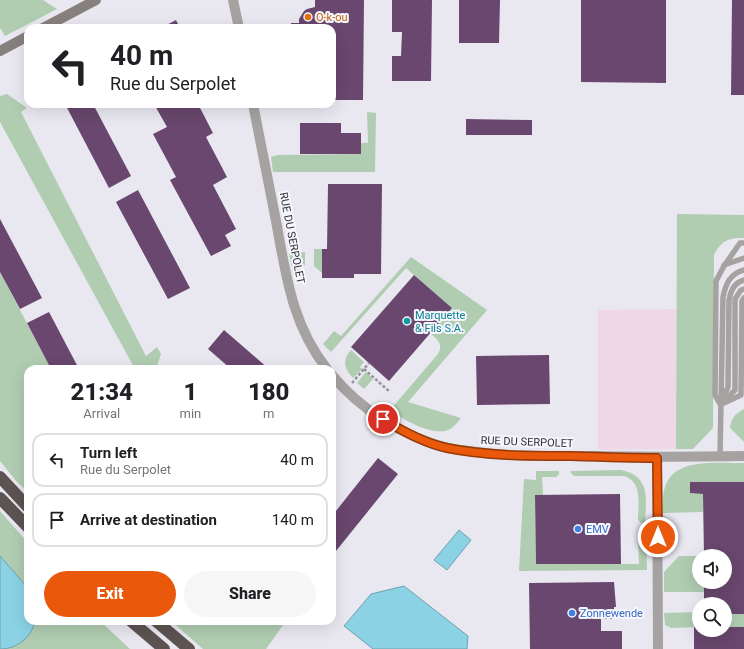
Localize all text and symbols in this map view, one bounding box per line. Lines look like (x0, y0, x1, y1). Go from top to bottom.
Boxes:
place label: O-k-ou (316, 11, 348, 24)
marker: O-k-ou (303, 12, 313, 22)
text: 40 m (110, 39, 173, 72)
icon: left (44, 40, 96, 92)
text: Rue du Serpolet (110, 73, 236, 94)
street label: RUE DU SERPOLET (277, 191, 307, 285)
place label: Marquette & Fils S.A. (415, 309, 466, 335)
marker: Marquette & Fils S.A. (402, 316, 412, 326)
text: 21:34 (71, 378, 133, 406)
text: 1 (183, 378, 197, 406)
text: 180 (248, 378, 289, 406)
pin (366, 402, 400, 436)
text: Arrival (83, 406, 120, 421)
text: min (180, 406, 201, 421)
text: m (263, 406, 274, 421)
icon: arrive (372, 408, 394, 430)
street label: RUE DU SERPOLET (480, 434, 574, 450)
text: Turn left (80, 444, 137, 462)
icon: left (46, 449, 68, 471)
text: 40 m (280, 451, 314, 469)
text: Rue du Serpolet (80, 462, 171, 477)
icon: arrive (46, 509, 68, 531)
text: Arrive at destination (80, 511, 217, 529)
text: 140 m (272, 511, 314, 529)
position arrow (637, 516, 679, 558)
place label: EMV (586, 523, 609, 536)
marker: EMV (573, 524, 583, 534)
map controls (692, 549, 732, 637)
button: sound (692, 549, 732, 589)
button: Exit (44, 571, 176, 617)
button: Share (184, 571, 316, 617)
button: search (692, 597, 732, 637)
place label: Zonnewende (580, 607, 643, 620)
marker: Zonnewende (567, 608, 577, 618)

